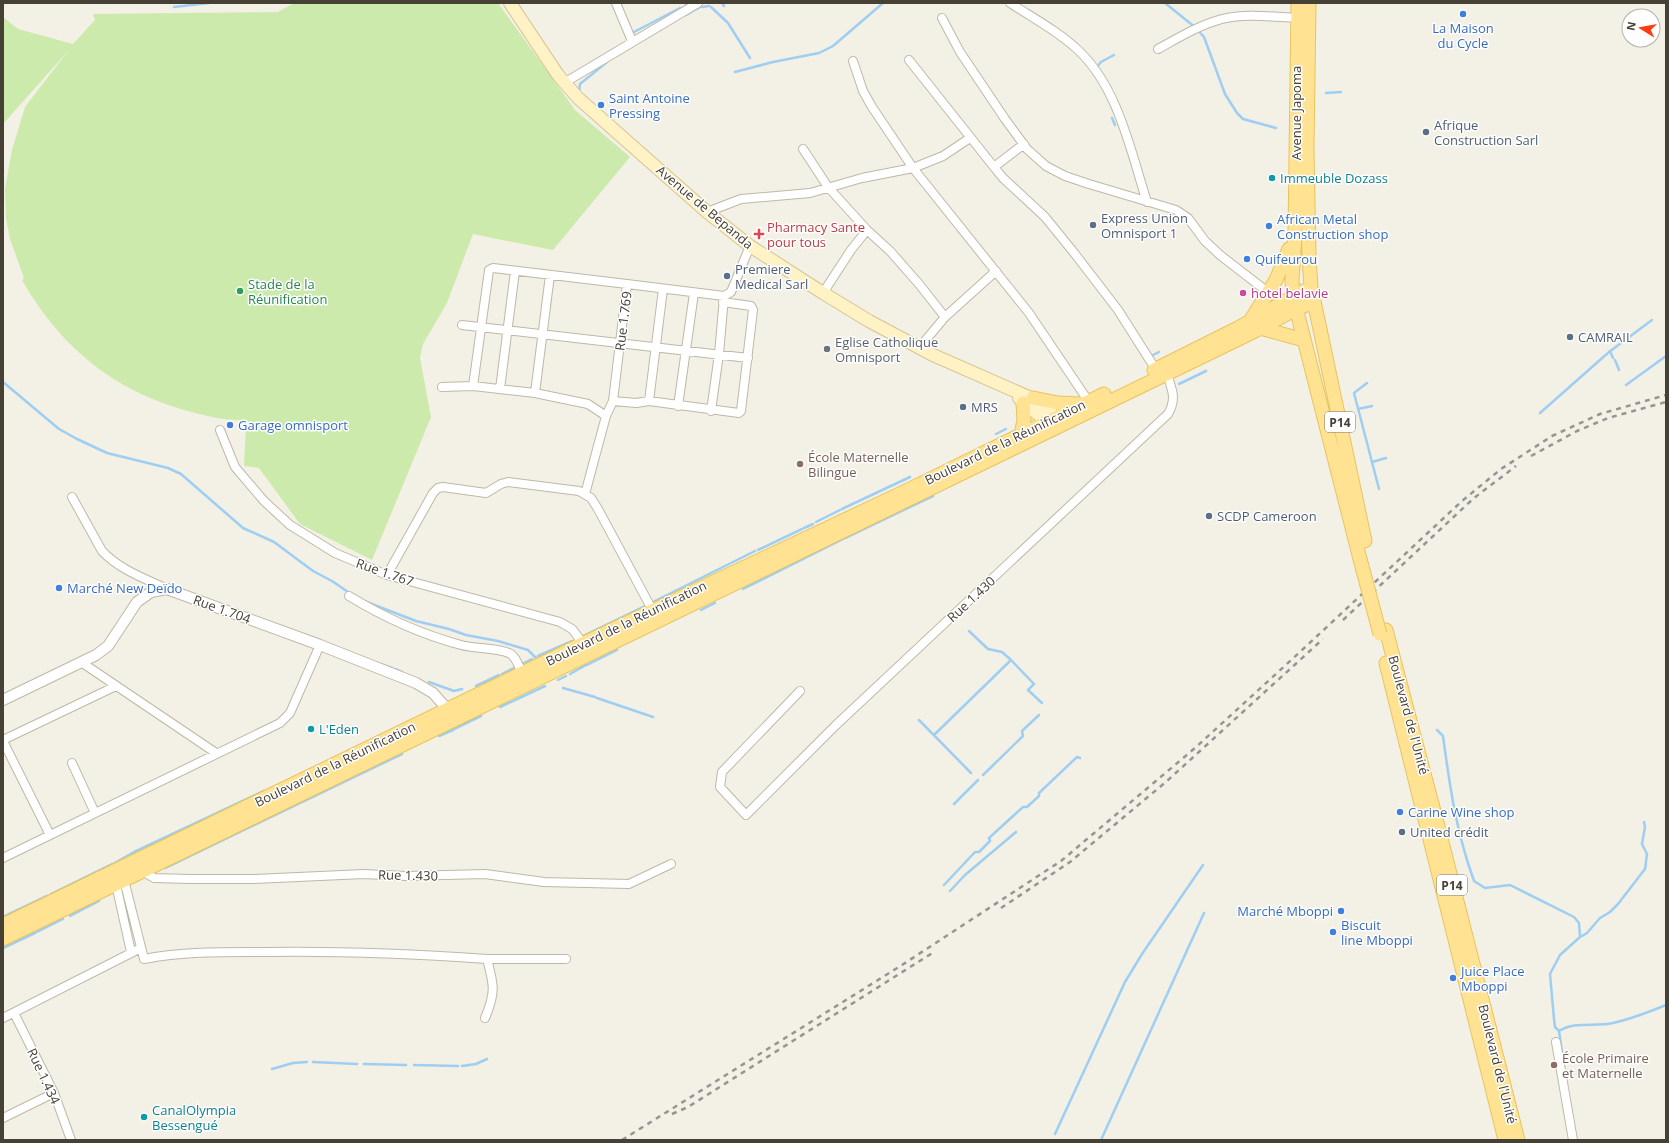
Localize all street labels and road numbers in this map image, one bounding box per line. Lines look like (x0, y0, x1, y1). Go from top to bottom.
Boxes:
street label: Avenue Japoma (1287, 66, 1305, 160)
street label: Avenue de Bepanda (653, 161, 757, 253)
street label: Rue 1.769 (610, 290, 636, 352)
street label: Boulevard de la Réunification (922, 395, 1088, 489)
road number: P14 (1325, 412, 1355, 432)
street label: Rue 1.767 (354, 554, 416, 590)
street label: Rue 1.430 (943, 572, 999, 626)
street label: Boulevard de la Réunification (543, 576, 709, 670)
street label: Rue 1.704 (191, 590, 254, 628)
street label: Boulevard de l'Unité (1384, 653, 1434, 777)
street label: Boulevard de la Réunification (252, 717, 418, 811)
street label: Rue 1.430 (378, 865, 438, 885)
road number: P14 (1437, 875, 1467, 895)
street label: Boulevard de l'Unité (1474, 1002, 1522, 1126)
street label: Rue 1.434 (23, 1045, 65, 1107)

